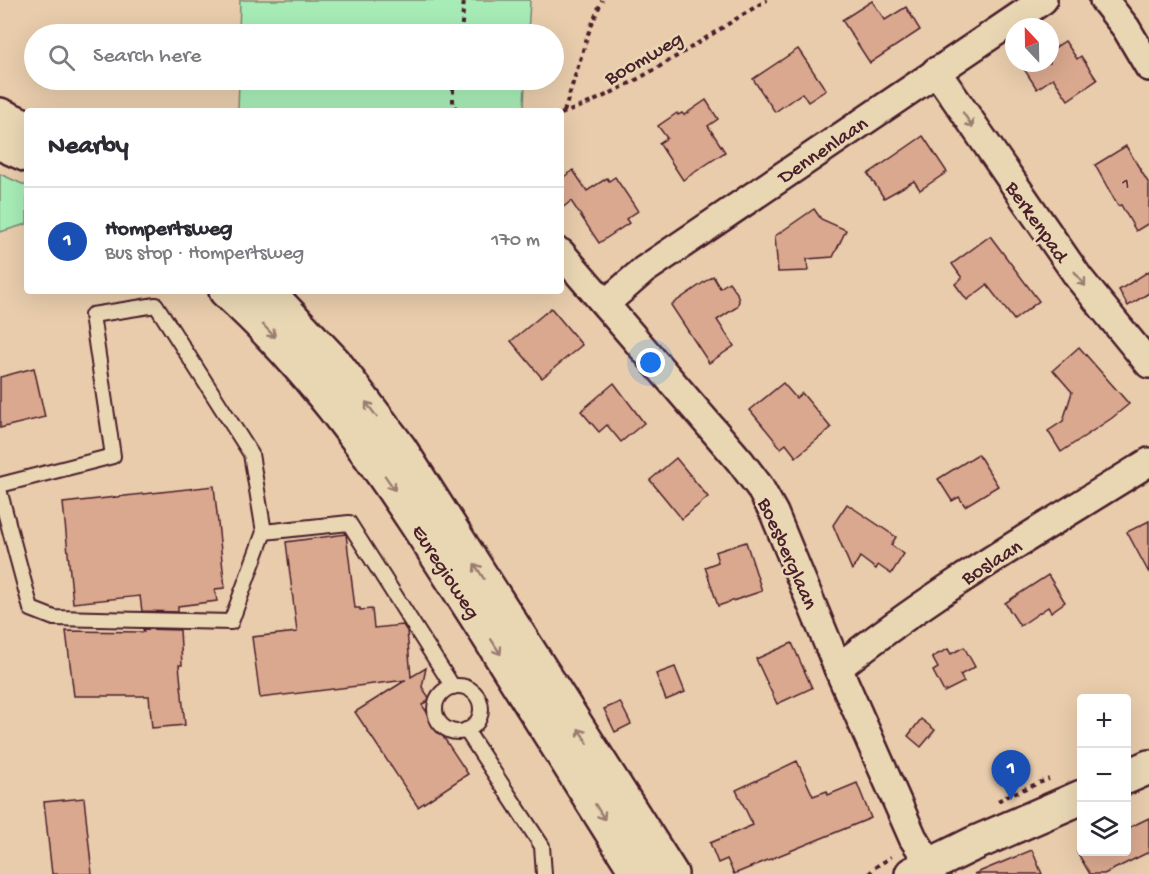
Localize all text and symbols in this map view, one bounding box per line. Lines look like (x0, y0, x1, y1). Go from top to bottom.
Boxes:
north arrow (1005, 18, 1059, 72)
search box (24, 24, 564, 90)
street label: Boomweg (600, 28, 688, 93)
icon: search (45, 41, 78, 74)
text: Search here (93, 44, 201, 70)
one-way arrow (962, 111, 975, 128)
street label: Dennenlaan (773, 113, 874, 192)
text: Nearby (48, 132, 129, 163)
house number: 1 (1121, 174, 1130, 195)
street label: Berkenpad (998, 177, 1073, 270)
text: Hompertsweg (105, 217, 233, 243)
text: 1 (63, 230, 72, 253)
text: 170 m (491, 230, 540, 253)
text: Bus stop · Hompertsweg (105, 243, 304, 266)
one-way arrow (1074, 271, 1087, 287)
one-way arrow (261, 324, 276, 339)
your location (636, 348, 665, 377)
one-way arrow (365, 402, 377, 418)
one-way arrow (384, 475, 396, 491)
street label: Boesberglaan (750, 494, 822, 614)
street label: Euregioweg (404, 521, 484, 625)
street label: Boslaan (957, 536, 1028, 593)
one-way arrow (472, 563, 485, 580)
one-way arrow (490, 638, 502, 655)
map controls (1077, 694, 1131, 856)
button: + (1077, 694, 1131, 748)
one-way arrow (576, 728, 588, 745)
button: − (1077, 748, 1131, 802)
pin: 1 (992, 750, 1030, 800)
button: layers (1077, 802, 1131, 856)
one-way arrow (594, 803, 606, 820)

